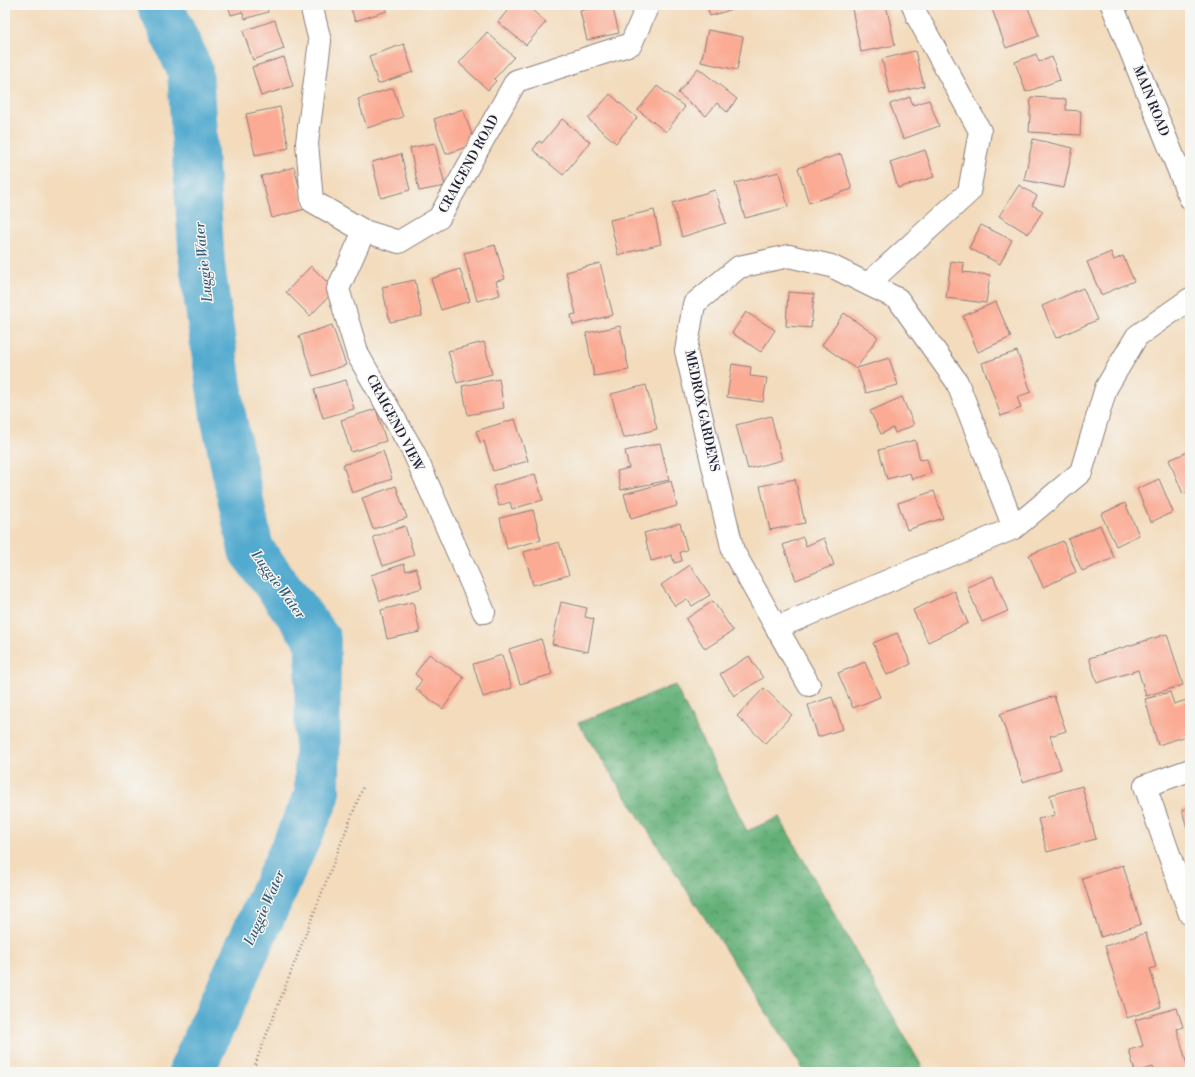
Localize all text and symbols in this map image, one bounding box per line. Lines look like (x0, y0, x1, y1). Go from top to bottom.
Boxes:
street label: MAIN ROAD (1130, 63, 1172, 139)
street label: CRAIGEND ROAD (435, 112, 503, 216)
water label: Luggie Water (191, 220, 217, 304)
street label: MEDROX GARDENS (681, 349, 723, 473)
street label: CRAIGEND VIEW (363, 372, 428, 475)
water label: Luggie Water (246, 546, 310, 624)
water label: Luggie Water (240, 867, 290, 949)

